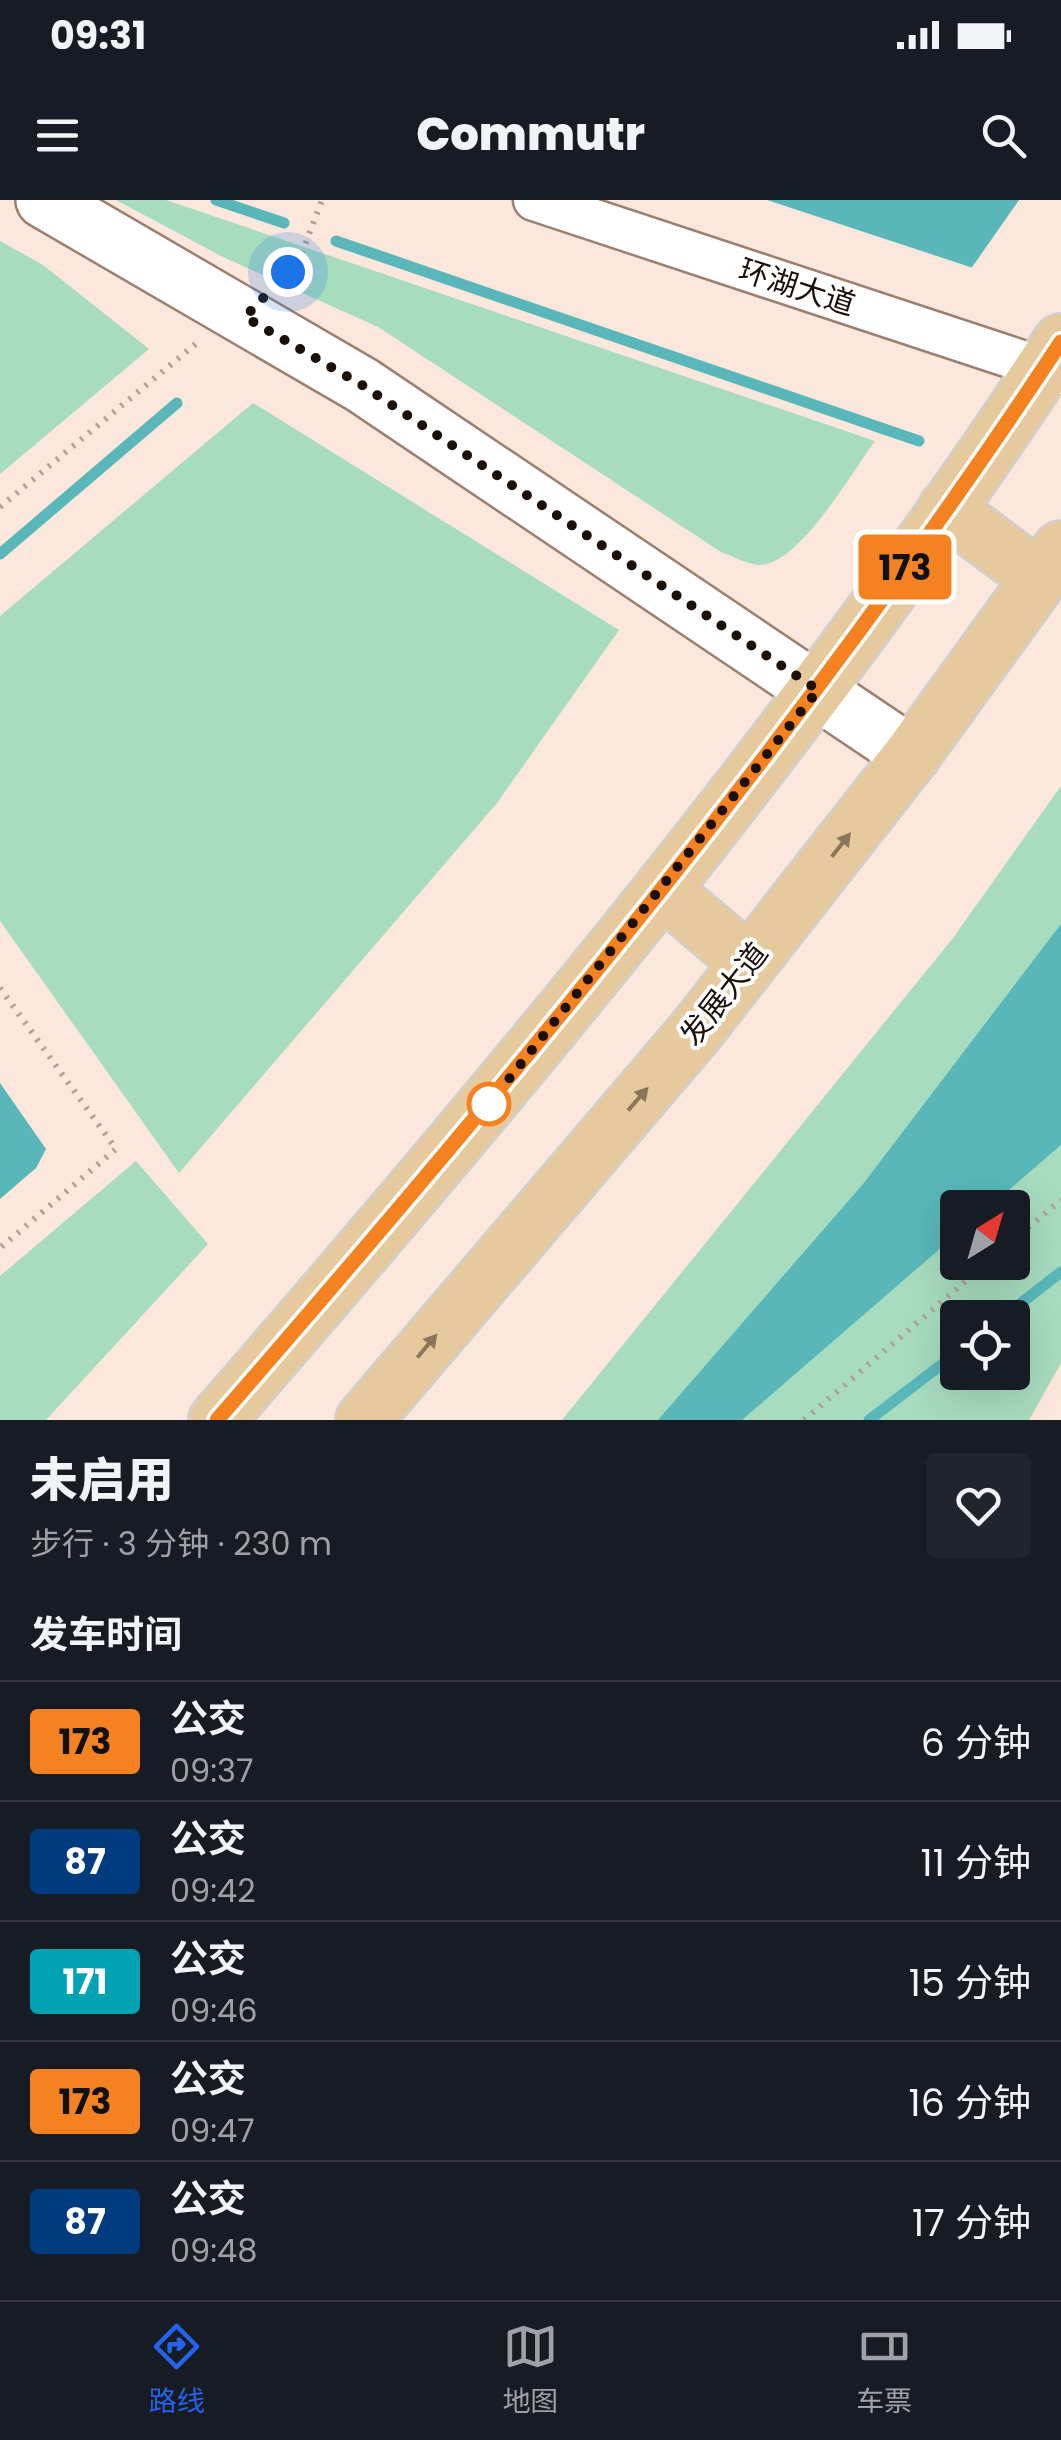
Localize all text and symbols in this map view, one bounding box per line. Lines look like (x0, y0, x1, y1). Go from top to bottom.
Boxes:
text: 09:31 (50, 9, 146, 62)
text: Commutr (416, 103, 645, 166)
icon: menu (30, 108, 85, 163)
icon: search (976, 108, 1031, 163)
your location (263, 247, 313, 297)
street label: 环湖大道 (733, 248, 861, 326)
line badge: 173 (848, 534, 962, 600)
text: 173 (878, 543, 932, 592)
one-way arrow (831, 832, 851, 858)
street label: 发展大道 (670, 933, 778, 1055)
unlabelled marker (468, 1083, 510, 1125)
one-way arrow (627, 1086, 648, 1111)
north arrow (940, 1190, 1030, 1280)
map controls (940, 1190, 1030, 1390)
button: locate (940, 1300, 1030, 1390)
one-way arrow (416, 1333, 437, 1358)
text: 未启用 (30, 1447, 174, 1514)
button: heart (926, 1453, 1031, 1558)
text: 步行 · 3 分钟 · 230 m (30, 1521, 332, 1566)
text: 发车时间 (30, 1608, 182, 1661)
text: 公交 (170, 1692, 246, 1745)
text: 6 分钟 (921, 1716, 1031, 1769)
text: 173 (58, 1717, 112, 1766)
text: 09:37 (170, 1748, 253, 1793)
text: 公交 (170, 1812, 246, 1865)
text: 11 分钟 (921, 1836, 1031, 1889)
text: 87 (64, 1837, 106, 1886)
text: 09:42 (170, 1868, 256, 1913)
text: 公交 (170, 1932, 246, 1985)
text: 15 分钟 (909, 1956, 1031, 2009)
text: 171 (62, 1957, 108, 2006)
text: 09:46 (170, 1988, 258, 2033)
text: 公交 (170, 2052, 246, 2105)
text: 16 分钟 (909, 2076, 1031, 2129)
text: 173 (58, 2077, 112, 2126)
text: 09:47 (170, 2108, 255, 2153)
text: 公交 (170, 2172, 246, 2225)
text: 17 分钟 (912, 2196, 1031, 2249)
text: 87 (64, 2197, 106, 2246)
text: 09:48 (170, 2228, 257, 2273)
tab: 路线 (149, 2319, 205, 2423)
tab: 地图 (502, 2319, 558, 2423)
tab: 车票 (856, 2319, 912, 2423)

